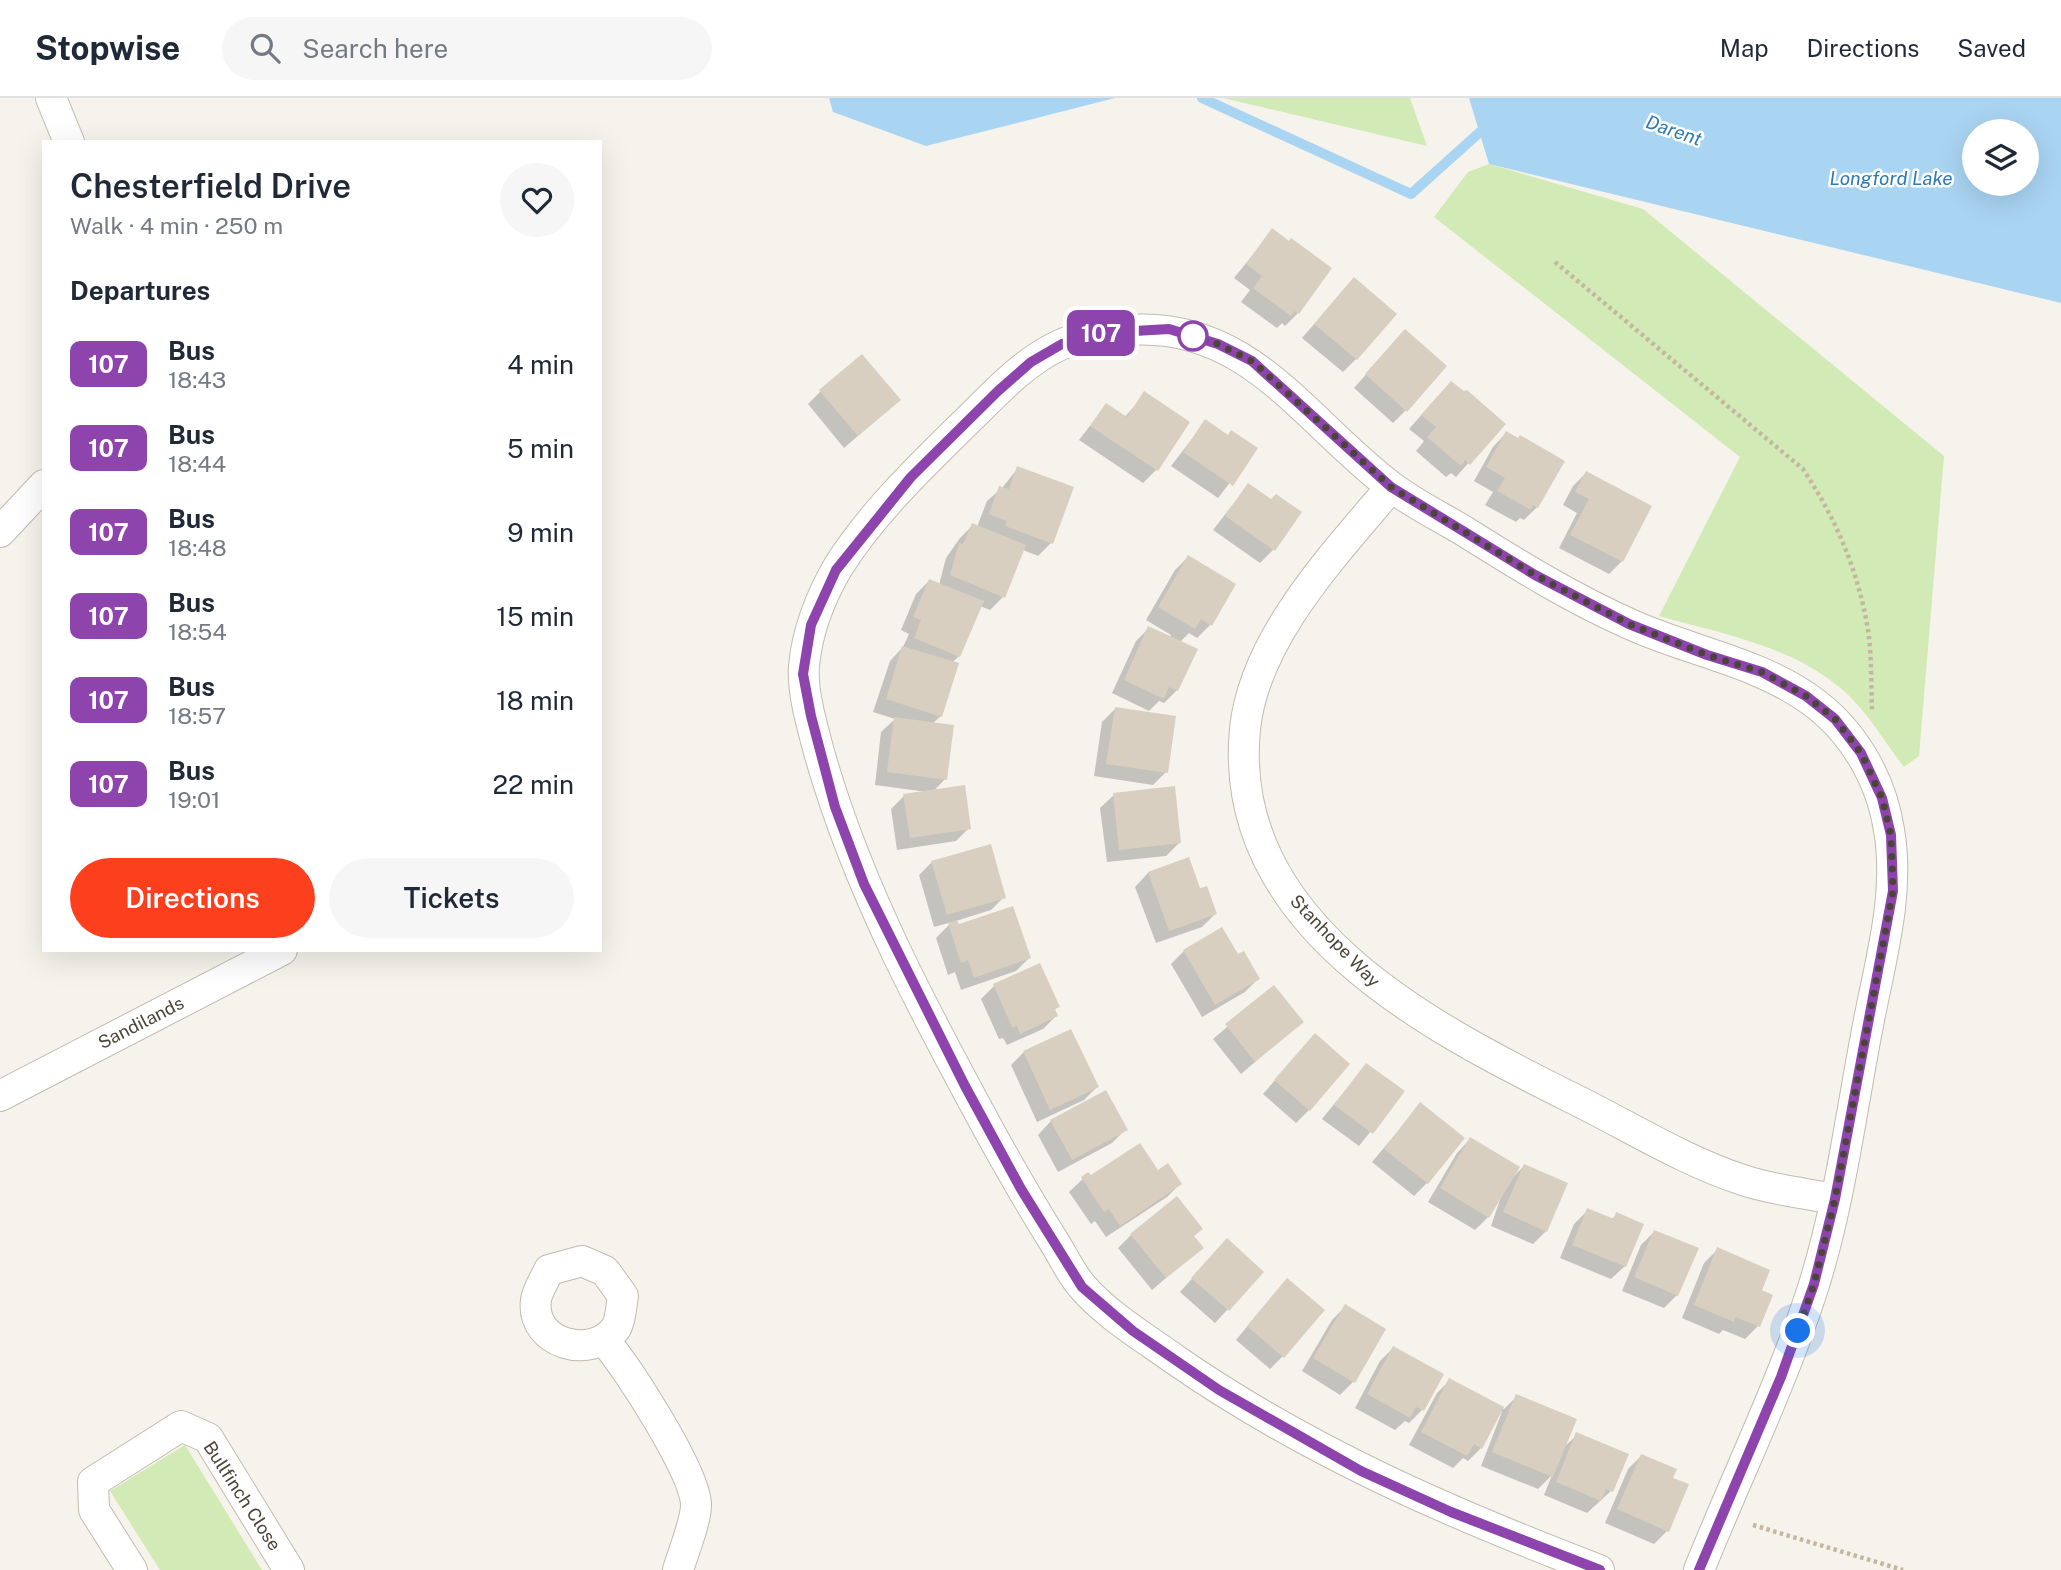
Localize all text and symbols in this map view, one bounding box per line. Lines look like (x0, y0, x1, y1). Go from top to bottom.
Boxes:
search box (222, 17, 712, 80)
text: Stopwise (35, 29, 180, 67)
icon: search (246, 29, 284, 67)
text: Search here (302, 33, 448, 64)
text: Map (1720, 34, 1769, 62)
text: Directions (1807, 34, 1919, 62)
text: Saved (1957, 34, 2026, 62)
water label: Darent (1643, 110, 1705, 150)
map controls (1962, 119, 2039, 196)
button: layers (1962, 119, 2039, 196)
button: heart (500, 163, 574, 237)
text: Chesterfield Drive (70, 167, 351, 205)
water label: Longford Lake (1829, 167, 1953, 189)
text: Walk · 4 min · 250 m (70, 212, 283, 239)
text: Departures (70, 275, 210, 306)
line badge: 107 (1061, 310, 1141, 356)
text: 107 (1081, 319, 1121, 347)
unlabelled marker (1178, 321, 1208, 351)
text: Bus (168, 335, 215, 366)
text: 4 min (507, 349, 574, 380)
text: 107 (88, 350, 129, 378)
text: 18:43 (168, 366, 226, 393)
text: Bus (168, 419, 215, 450)
text: 5 min (507, 433, 574, 464)
text: 107 (88, 434, 129, 462)
text: 18:44 (168, 450, 226, 477)
text: Bus (168, 503, 215, 534)
text: 9 min (507, 517, 574, 548)
text: 107 (88, 518, 129, 546)
text: 18:48 (168, 534, 227, 561)
text: Bus (168, 587, 215, 618)
text: 15 min (496, 601, 574, 632)
text: 107 (88, 602, 129, 630)
text: 18:54 (168, 618, 227, 645)
text: Bus (168, 671, 215, 702)
text: 18 min (496, 685, 574, 716)
text: 107 (88, 686, 129, 714)
text: 18:57 (168, 702, 226, 729)
text: Bus (168, 755, 215, 786)
text: 22 min (493, 769, 574, 800)
text: 107 (88, 770, 129, 798)
text: 19:01 (168, 786, 220, 813)
button: Directions (70, 858, 315, 938)
button: Tickets (329, 858, 574, 938)
street label: Stanhope Way (1286, 890, 1385, 991)
street label: Sandilands (94, 992, 187, 1053)
your location (1780, 1313, 1815, 1348)
street label: Bullfinch Close (199, 1437, 286, 1554)

